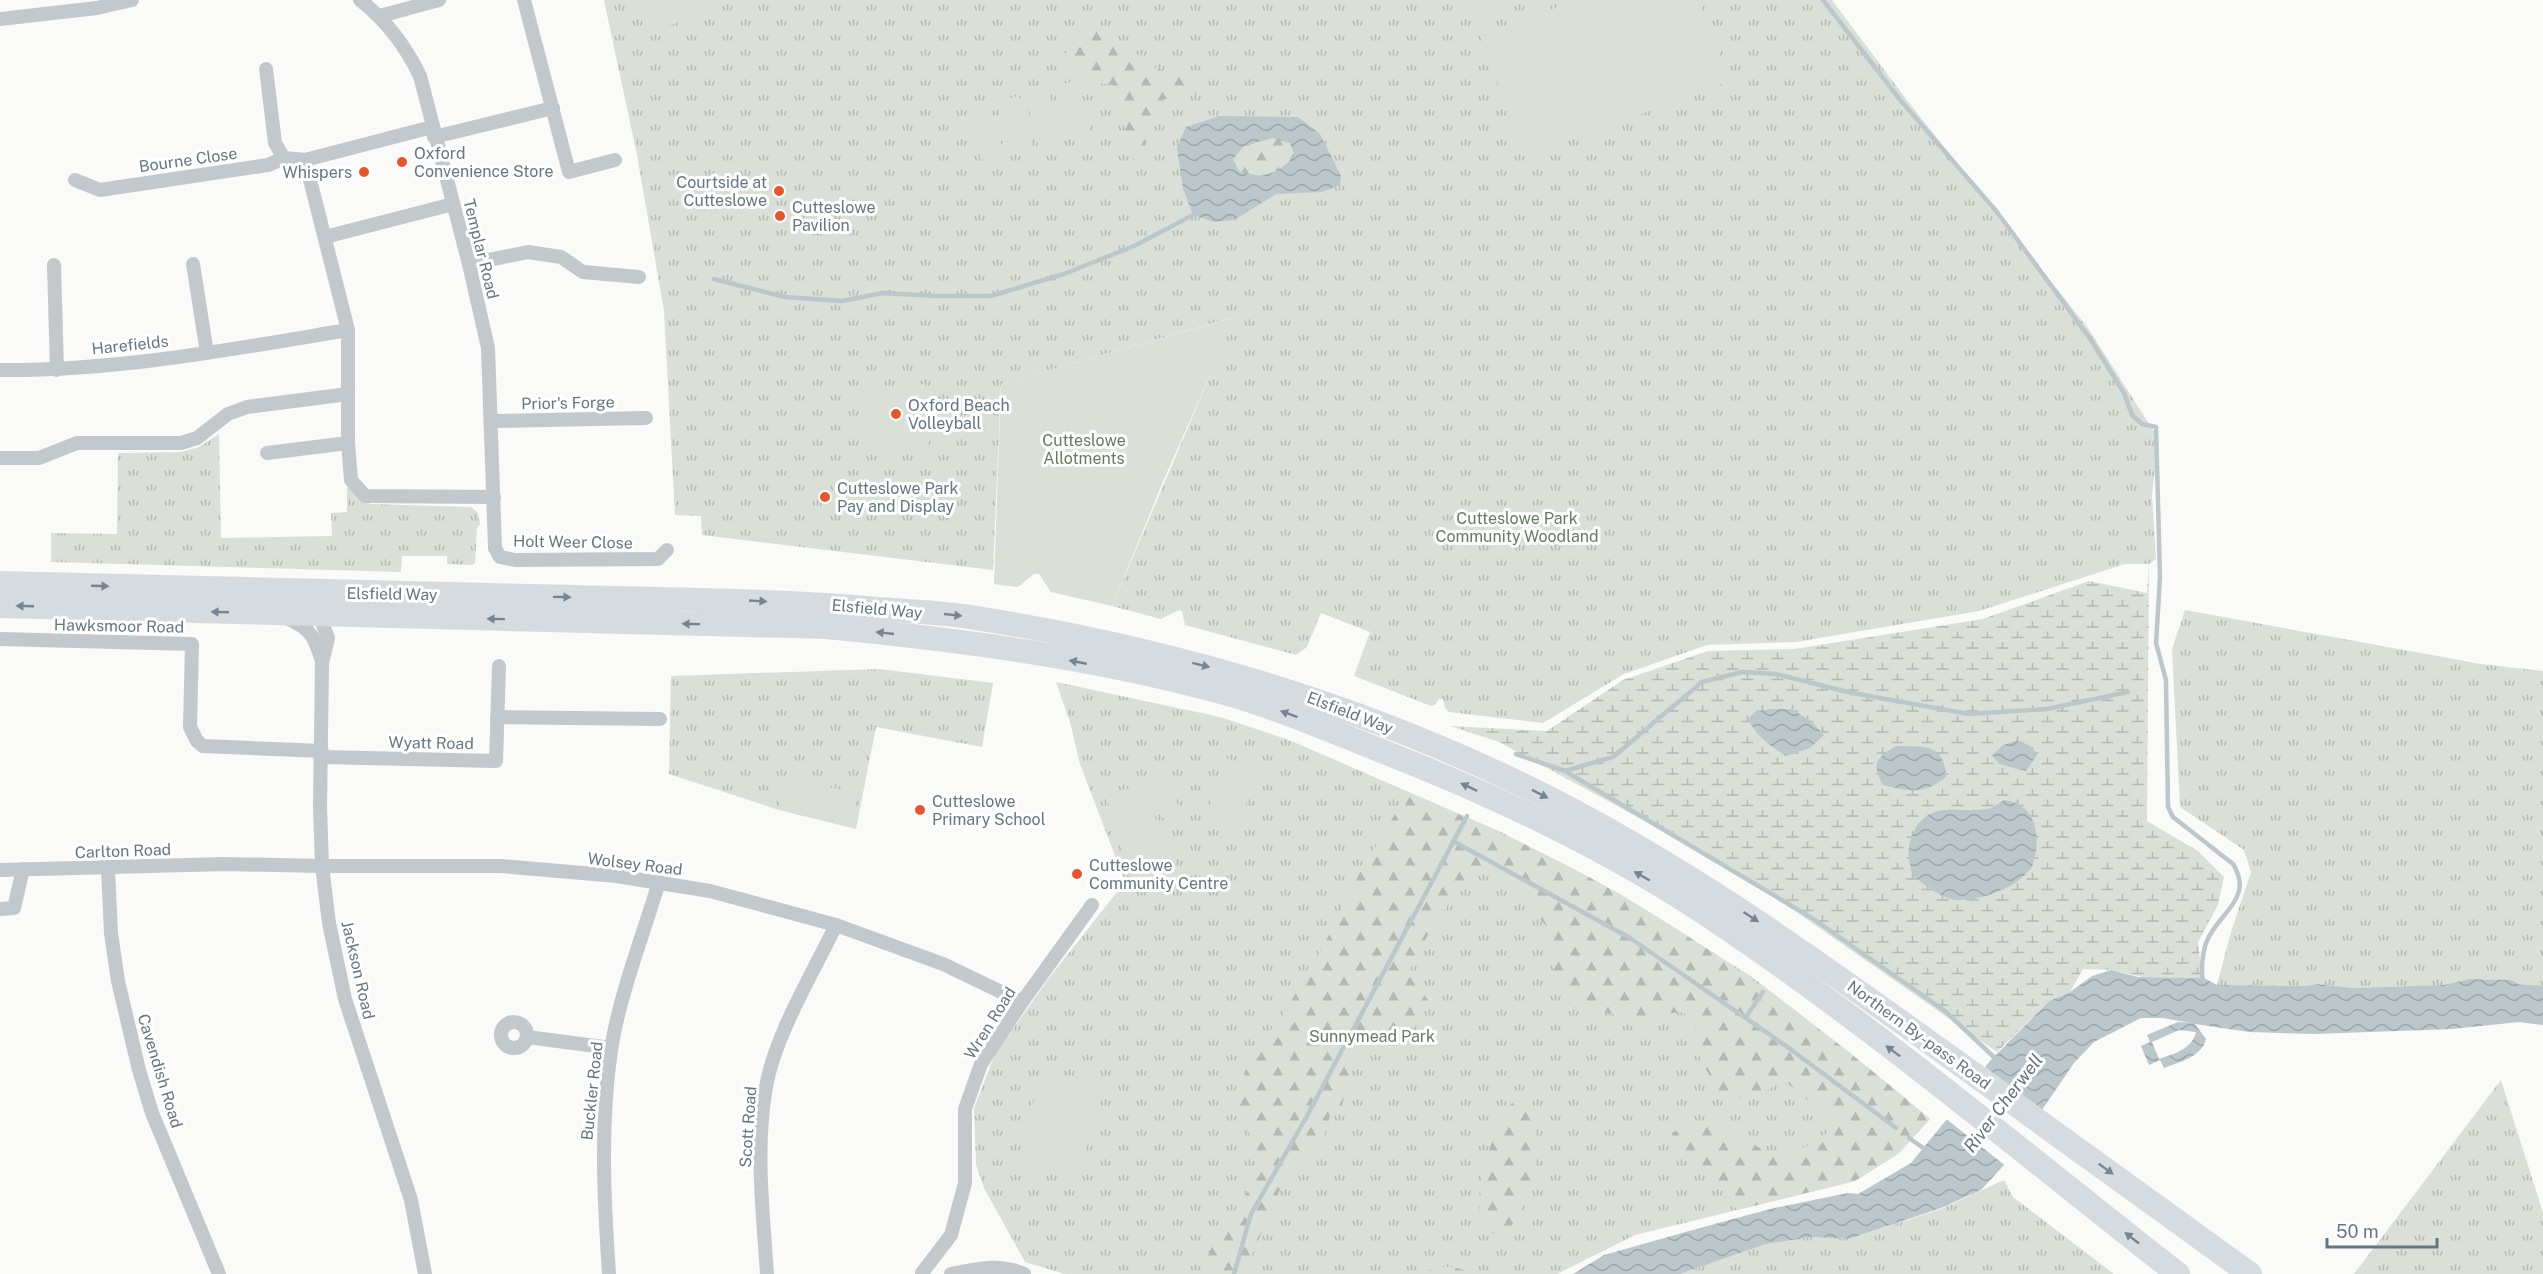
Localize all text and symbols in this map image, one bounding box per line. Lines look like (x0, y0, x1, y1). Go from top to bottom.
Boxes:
street label: Bourne Close (138, 144, 238, 176)
place label: Oxford Convenience Store (414, 144, 554, 181)
marker: Oxford Convenience Store (395, 155, 409, 169)
place label: Whispers (283, 163, 352, 182)
marker: Whispers (357, 165, 371, 179)
place label: Courtside at Cutteslowe (676, 173, 767, 210)
marker: Courtside at Cutteslowe (772, 184, 786, 198)
street label: Templar Road (459, 197, 503, 301)
place label: Cutteslowe Pavilion (792, 198, 876, 235)
marker: Cutteslowe Pavilion (773, 209, 787, 223)
street label: Harefields (91, 332, 169, 358)
street label: Prior's Forge (521, 393, 615, 413)
place label: Oxford Beach Volleyball (908, 396, 1010, 433)
marker: Oxford Beach Volleyball (889, 407, 903, 421)
park label: Cutteslowe Allotments (1042, 431, 1126, 468)
place label: Cutteslowe Park Pay and Display (837, 479, 959, 516)
marker: Cutteslowe Park Pay and Display (818, 490, 832, 504)
park label: Cutteslowe Park Community Woodland (1435, 509, 1599, 546)
street label: Holt Weer Close (513, 531, 633, 553)
one-way arrow (91, 581, 110, 590)
street label: Elsfield Way (346, 584, 438, 604)
one-way arrow (552, 592, 571, 602)
one-way arrow (749, 596, 768, 605)
street label: Elsfield Way (831, 596, 923, 622)
one-way arrow (16, 602, 35, 611)
one-way arrow (211, 607, 230, 617)
one-way arrow (943, 610, 962, 620)
one-way arrow (486, 614, 505, 624)
street label: Hawksmoor Road (54, 615, 184, 637)
one-way arrow (681, 619, 700, 628)
one-way arrow (876, 628, 895, 638)
one-way arrow (1068, 657, 1087, 666)
one-way arrow (1192, 661, 1211, 671)
street label: Elsfield Way (1304, 688, 1396, 738)
one-way arrow (1279, 708, 1297, 718)
street label: Wyatt Road (388, 733, 474, 753)
one-way arrow (1461, 782, 1478, 791)
one-way arrow (1532, 789, 1549, 798)
place label: Cutteslowe Primary School (932, 792, 1046, 829)
marker: Cutteslowe Primary School (913, 803, 927, 817)
street label: Carlton Road (75, 840, 171, 862)
street label: Wolsey Road (586, 849, 684, 879)
place label: Cutteslowe Community Centre (1089, 856, 1228, 893)
marker: Cutteslowe Community Centre (1070, 867, 1084, 881)
one-way arrow (1634, 871, 1650, 882)
one-way arrow (1743, 911, 1759, 922)
street label: Jackson Road (337, 919, 379, 1021)
street label: Northern By-pass Road (1844, 977, 1994, 1093)
street label: Wren Road (960, 983, 1020, 1063)
street label: Cavendish Road (134, 1012, 186, 1130)
park label: Sunnymead Park (1309, 1027, 1435, 1046)
street label: Buckler Road (577, 1041, 607, 1141)
one-way arrow (1885, 1045, 1900, 1057)
water label: River Cherwell (1959, 1050, 2047, 1156)
street label: Scott Road (736, 1086, 760, 1168)
one-way arrow (2097, 1163, 2113, 1175)
scale bar (2327, 1211, 2436, 1249)
text: 50 m (2336, 1221, 2379, 1242)
one-way arrow (2124, 1232, 2140, 1244)

